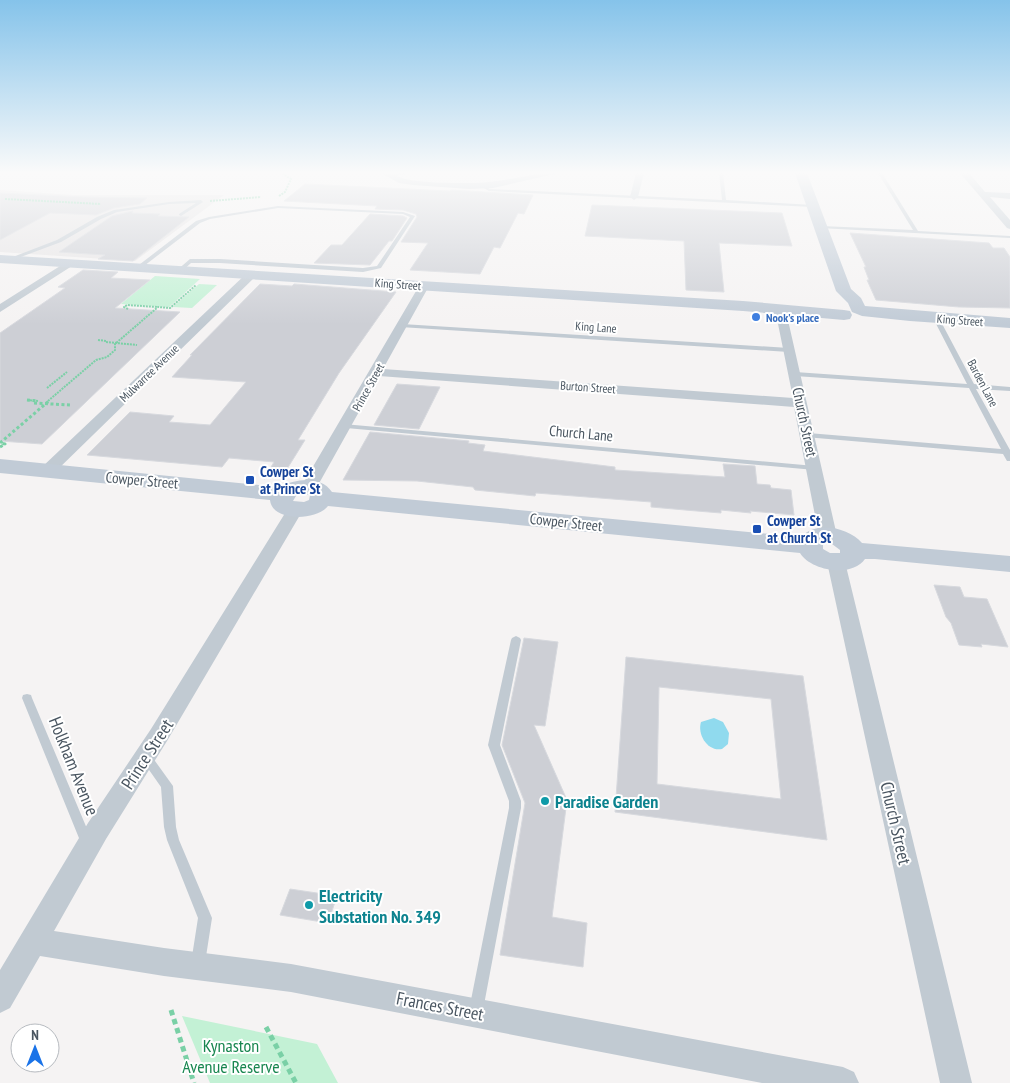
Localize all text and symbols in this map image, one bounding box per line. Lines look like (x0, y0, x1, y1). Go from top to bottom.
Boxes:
street label: King Street (374, 275, 422, 293)
place label: Nook's place (766, 310, 819, 325)
marker: Nook's place (750, 311, 762, 323)
street label: King Street (936, 311, 984, 329)
street label: King Lane (575, 318, 617, 336)
street label: Mulwarree Avenue (116, 341, 182, 405)
street label: Barden Lane (964, 357, 1002, 409)
street label: Prince Street (349, 360, 388, 414)
street label: Burton Street (560, 378, 617, 396)
street label: Church Street (788, 386, 822, 458)
street label: Church Lane (548, 421, 614, 445)
place label: Cowper St at Prince St (260, 462, 321, 498)
street label: Cowper Street (105, 467, 179, 493)
marker: Cowper St at Prince St (244, 474, 256, 486)
street label: Cowper Street (529, 509, 603, 535)
place label: Cowper St at Church St (767, 511, 832, 547)
marker: Cowper St at Church St (751, 523, 763, 535)
street label: Holkham Avenue (44, 713, 104, 819)
street label: Prince Street (116, 715, 178, 793)
street label: Church Street (875, 779, 917, 867)
place label: Paradise Garden (555, 790, 658, 813)
marker: Paradise Garden (539, 795, 551, 807)
place label: Electricity Substation No. 349 (319, 884, 441, 928)
marker: Electricity Substation No. 349 (303, 899, 315, 911)
street label: Frances Street (395, 986, 486, 1026)
north arrow (10, 1023, 60, 1073)
text: N (31, 1026, 39, 1044)
park label: Kynaston Avenue Reserve (182, 1034, 280, 1078)

